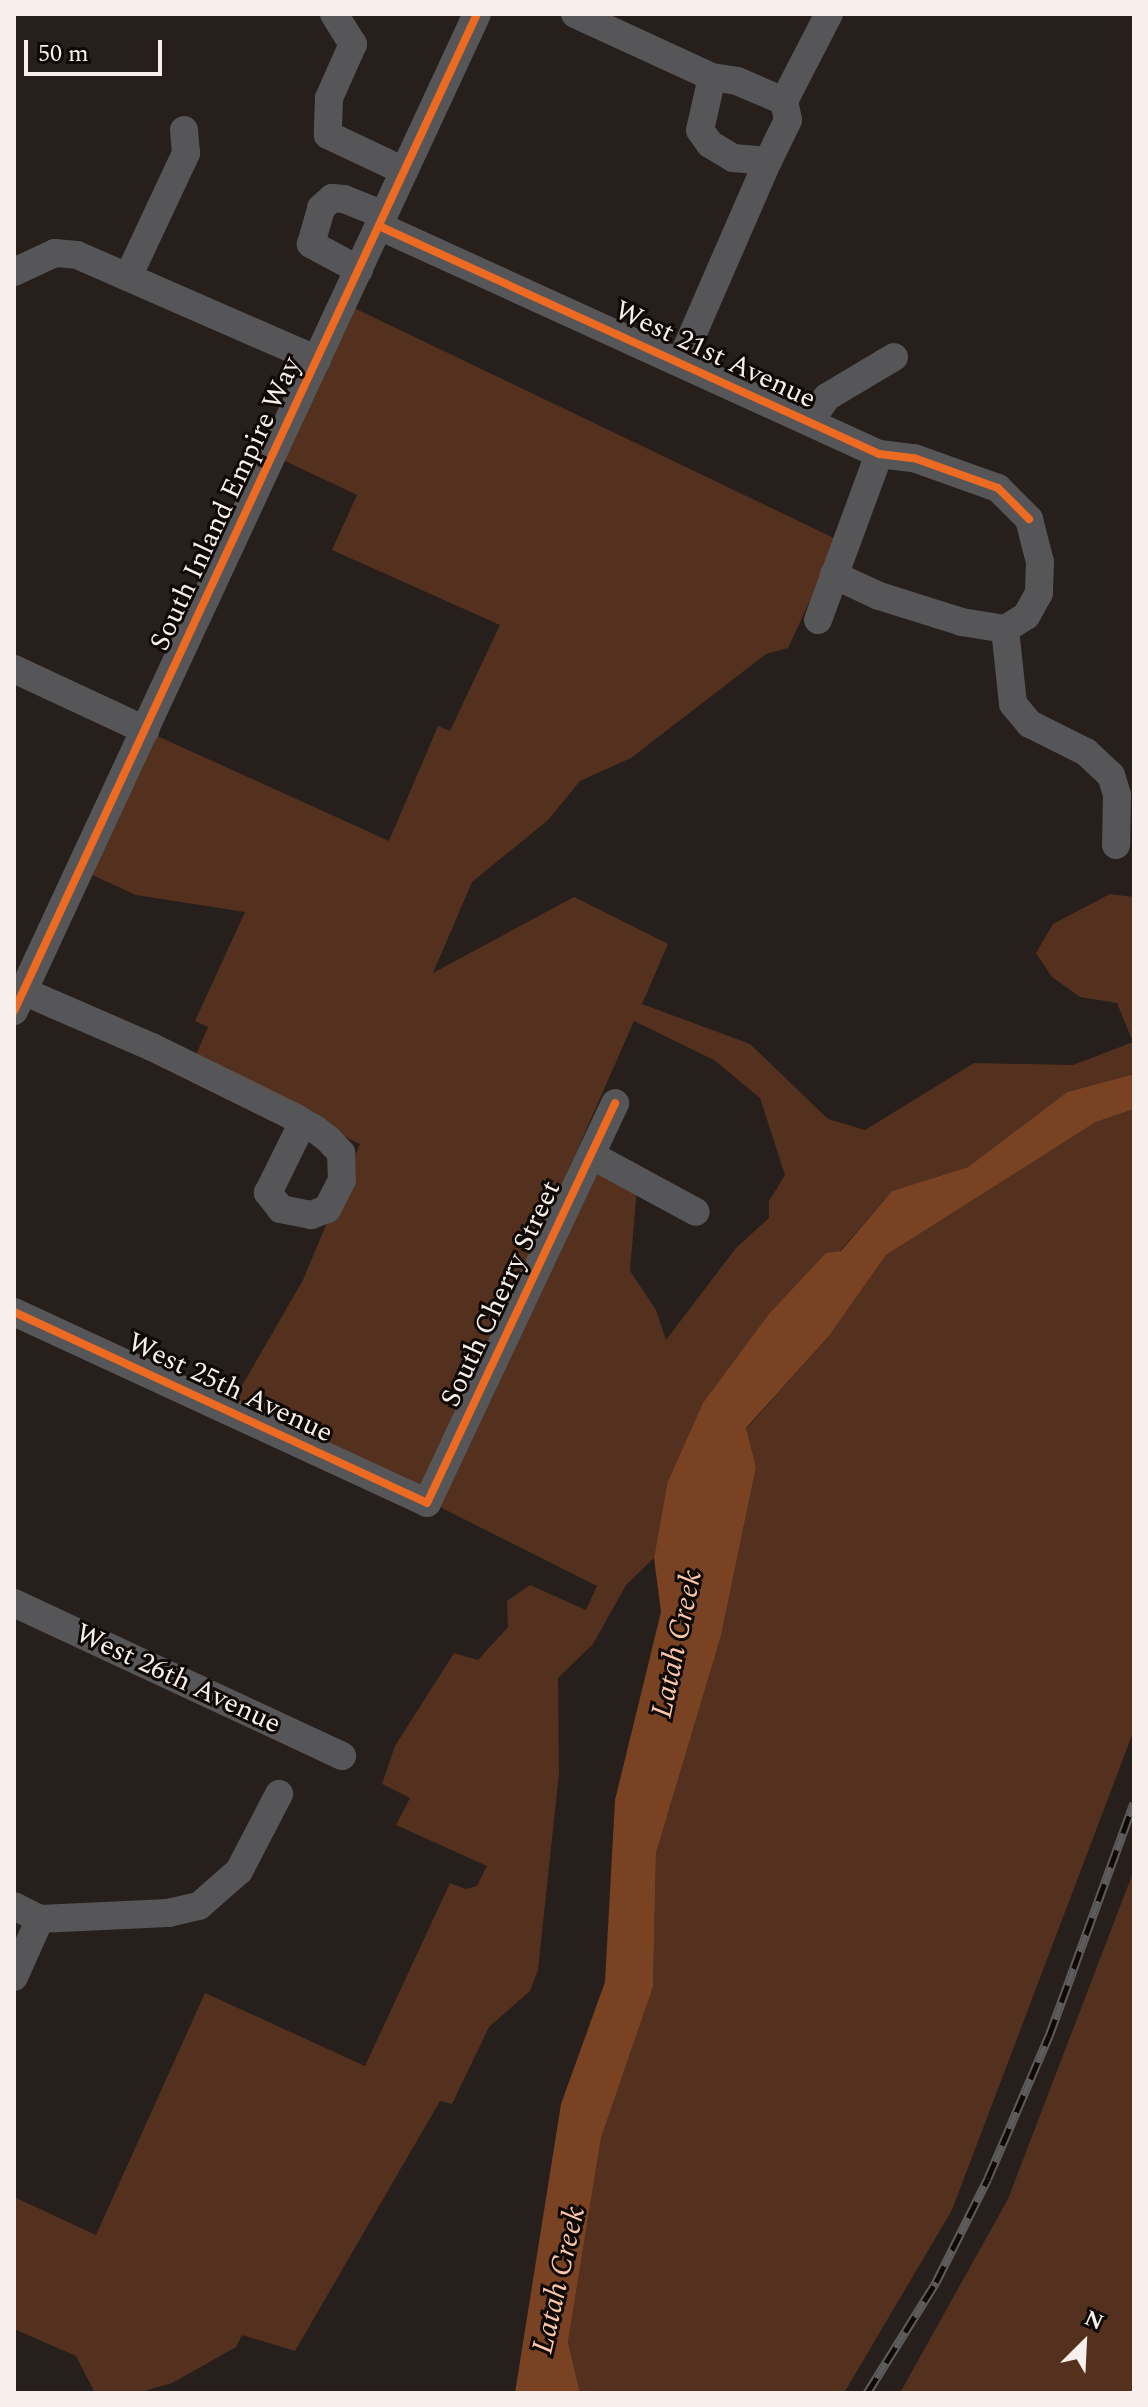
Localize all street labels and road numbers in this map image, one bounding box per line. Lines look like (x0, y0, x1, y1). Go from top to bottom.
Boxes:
street label: West 21st Avenue (609, 294, 821, 416)
street label: South Inland Empire Way (143, 352, 309, 656)
street label: South Cherry Street (434, 1176, 568, 1412)
street label: West 25th Avenue (122, 1326, 338, 1450)
street label: West 26th Avenue (70, 1617, 286, 1741)

